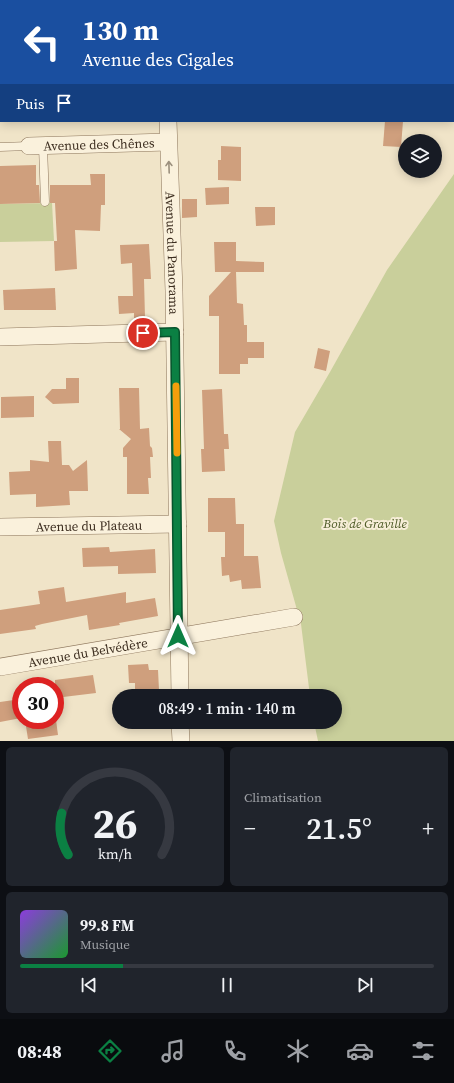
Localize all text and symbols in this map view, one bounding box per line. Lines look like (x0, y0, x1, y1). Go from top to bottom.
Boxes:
text: 130 m (82, 11, 159, 49)
icon: left (16, 16, 68, 68)
text: Avenue des Cigales (82, 47, 234, 72)
icon: arrive (53, 92, 75, 114)
text: Puis (16, 93, 45, 114)
street label: Avenue des Chênes (43, 134, 155, 154)
map controls (398, 134, 442, 178)
button: layers (398, 134, 442, 178)
one-way arrow (166, 161, 173, 174)
street label: Avenue du Panorama (162, 191, 183, 315)
pin (126, 316, 160, 350)
icon: arrive (132, 322, 154, 344)
park label: Bois de Graville (322, 515, 407, 532)
street label: Avenue du Plateau (36, 516, 143, 535)
position arrow (157, 615, 199, 657)
street label: Avenue du Belvédère (27, 633, 149, 671)
speed limit sign: 30 (12, 677, 64, 729)
text: 08:49 · 1 min · 140 m (159, 698, 295, 719)
text: Climatisation (244, 789, 322, 806)
text: 26 (92, 794, 138, 851)
text: 21.5° (306, 808, 372, 849)
text: − (244, 813, 256, 843)
text: + (422, 813, 434, 843)
text: km/h (98, 843, 132, 863)
text: 99.8 FM (80, 915, 134, 936)
text: Musique (80, 936, 130, 953)
icon: previous (78, 974, 100, 996)
icon: pause (216, 974, 238, 996)
icon: next (354, 974, 376, 996)
icon: directions (96, 1037, 124, 1065)
icon: music (159, 1037, 187, 1065)
icon: phone (221, 1037, 249, 1065)
icon: climate (284, 1037, 312, 1065)
icon: car (346, 1037, 374, 1065)
icon: filters (409, 1037, 437, 1065)
text: 08:48 (17, 1039, 62, 1064)

